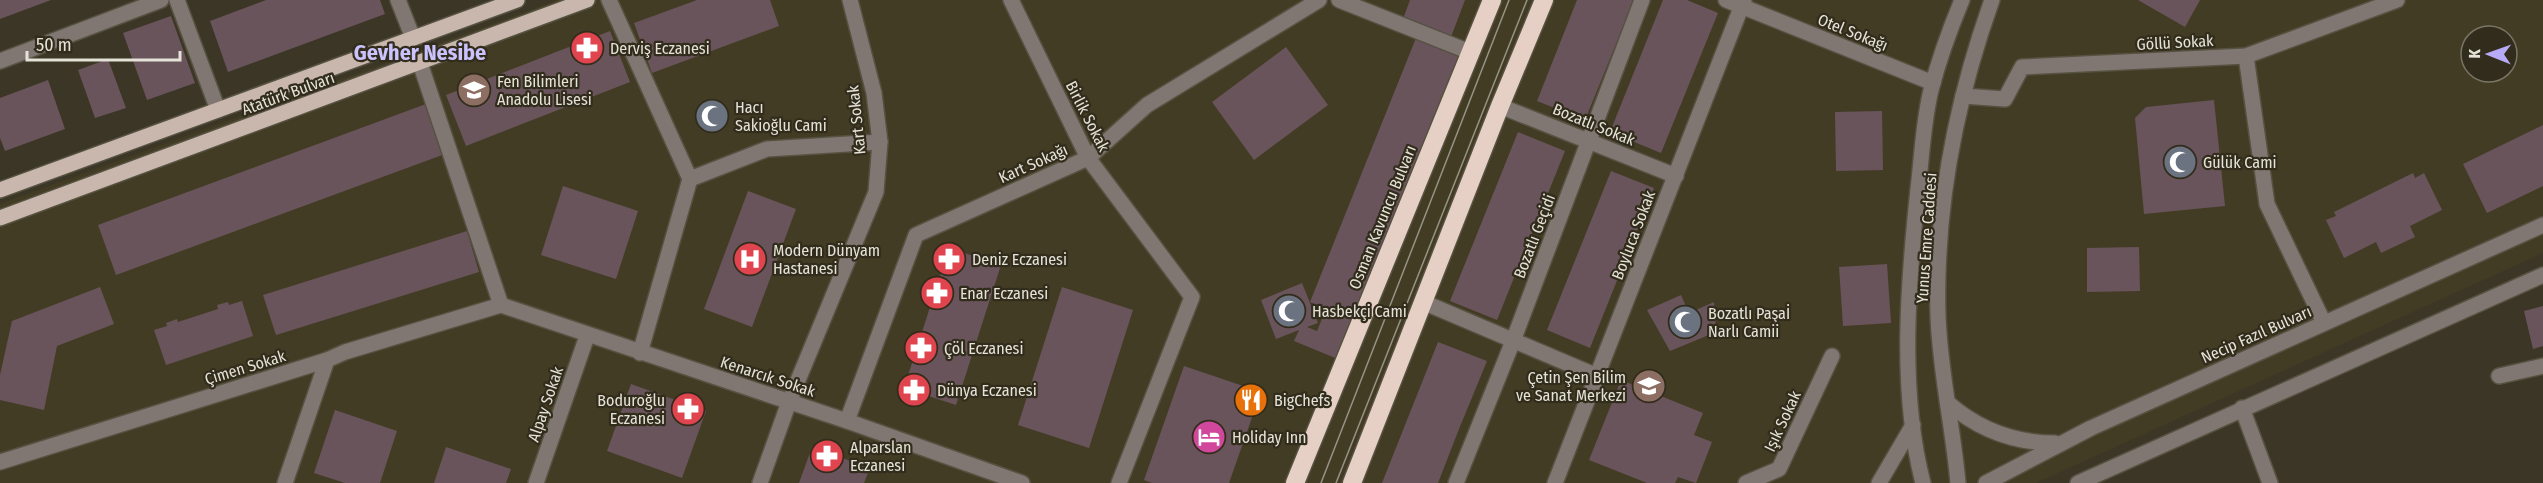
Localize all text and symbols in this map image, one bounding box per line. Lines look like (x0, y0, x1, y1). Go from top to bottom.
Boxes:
street label: Otel Sokağı (1815, 10, 1891, 55)
scale bar (27, 24, 180, 62)
north arrow (2459, 24, 2519, 84)
pharmacy icon: Derviş Eczanesi (569, 30, 605, 66)
street label: Göllü Sokak (2136, 31, 2215, 54)
text: 50 m (36, 34, 72, 56)
district label: Gevher Nesibe (354, 39, 486, 66)
place label: Derviş Eczanesi (610, 39, 710, 58)
text: K (2465, 48, 2484, 59)
street label: Atatürk Bulvarı (239, 68, 337, 119)
school or university icon: Fen Bilimleri Anadolu Lisesi (456, 72, 492, 108)
place label: Fen Bilimleri Anadolu Lisesi (497, 72, 592, 109)
street label: Birlik Sokak (1062, 78, 1114, 155)
street label: Kart Sokak (843, 84, 870, 156)
mosque icon: Hacı Sakioğlu Cami (694, 98, 730, 134)
place label: Hacı Sakioğlu Cami (735, 98, 827, 135)
street label: Bozatlı Sokak (1550, 99, 1638, 150)
street label: Kart Sokağı (996, 140, 1071, 187)
street label: Osman Kavuncu Bulvarı (1345, 142, 1420, 292)
mosque icon: Gülük Cami (2162, 144, 2198, 180)
place label: Gülük Cami (2203, 153, 2277, 172)
street label: Yunus Emre Caddesi (1912, 172, 1941, 304)
street label: Boyluca Sokak (1608, 187, 1659, 282)
street label: Bozatlı Geçidi (1510, 191, 1559, 281)
hospital icon: Modern Dünyam Hastanesi (732, 241, 768, 277)
place label: Modern Dünyam Hastanesi (773, 241, 880, 278)
pharmacy icon: Deniz Eczanesi (931, 241, 967, 277)
place label: Deniz Eczanesi (972, 250, 1067, 269)
pharmacy icon: Enar Eczanesi (919, 275, 955, 311)
place label: Enar Eczanesi (960, 284, 1048, 303)
mosque icon: Hasbekçi Cami (1271, 293, 1307, 329)
place label: Hasbekçi Cami (1312, 302, 1407, 321)
street label: Necip Fazıl Bulvarı (2198, 302, 2314, 367)
mosque icon: Bozatlı Paşaİ Narlı Camii (1667, 304, 1703, 340)
place label: Bozatlı Paşaİ Narlı Camii (1708, 304, 1790, 341)
pharmacy icon: Çöl Eczanesi (903, 330, 939, 366)
place label: Çöl Eczanesi (944, 339, 1023, 359)
street label: Çimen Sokak (202, 346, 289, 390)
street label: Kenarcık Sokak (718, 352, 818, 401)
street label: Alpay Sokak (524, 364, 567, 444)
place label: Çetin Şen Bilim ve Sanat Merkezi (1516, 368, 1626, 405)
school or university icon: Çetin Şen Bilim ve Sanat Merkezi (1631, 368, 1667, 404)
pharmacy icon: Dünya Eczanesi (896, 372, 932, 408)
place label: Dünya Eczanesi (937, 381, 1037, 400)
restaurant icon: BigChefs (1233, 382, 1269, 418)
street label: Işık Sokak (1760, 387, 1805, 455)
place label: Boduroğlu Eczanesi (597, 391, 665, 428)
pharmacy icon: Boduroğlu Eczanesi (670, 391, 706, 427)
place label: BigChefs (1274, 391, 1330, 410)
hotel icon: Holiday Inn (1191, 419, 1227, 455)
place label: Holiday Inn (1232, 428, 1307, 447)
pharmacy icon: Alparslan Eczanesi (809, 438, 845, 474)
place label: Alparslan Eczanesi (850, 438, 911, 475)

